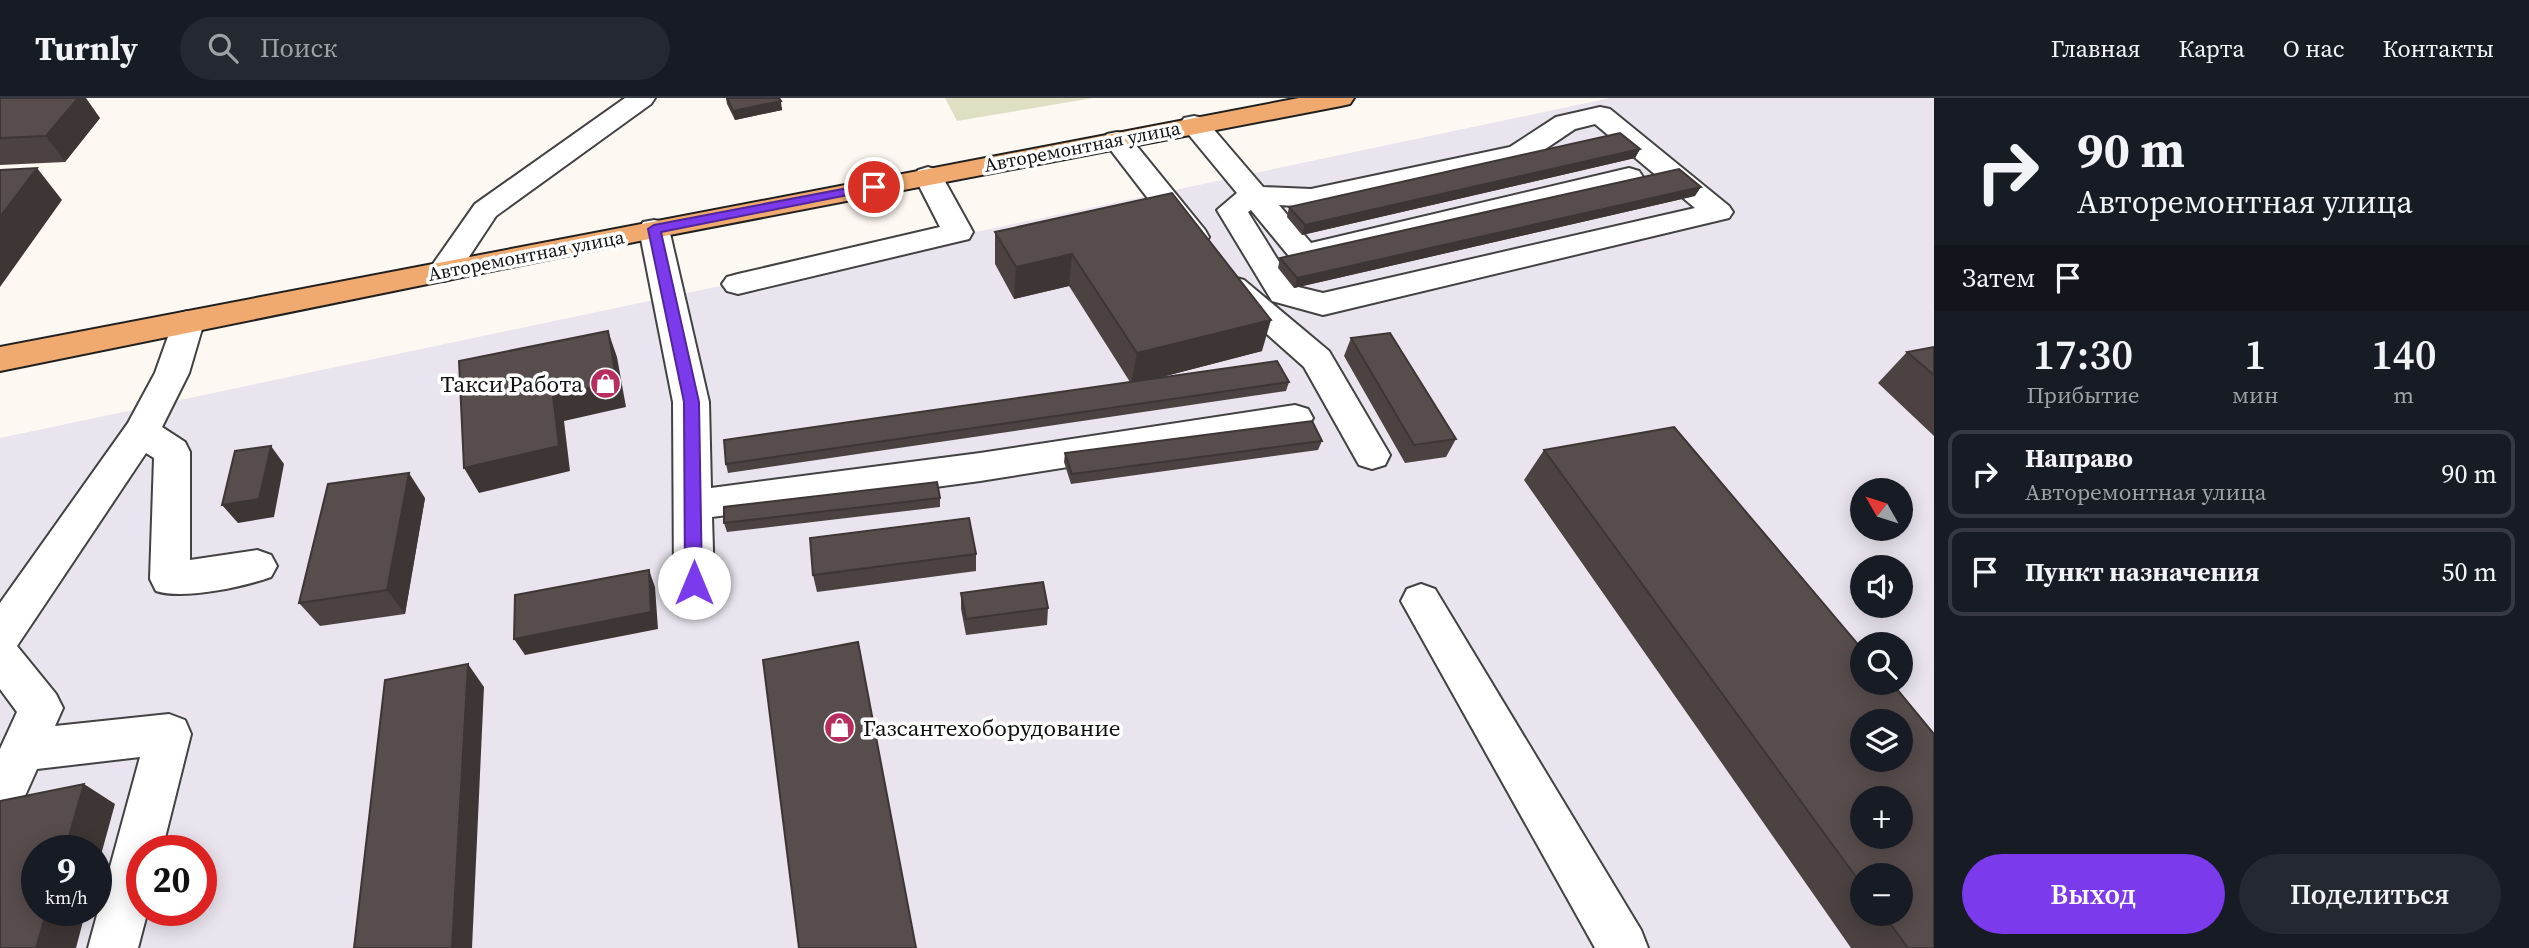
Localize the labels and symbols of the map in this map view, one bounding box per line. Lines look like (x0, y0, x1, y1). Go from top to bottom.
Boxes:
street label: Авторемонтная улица (982, 114, 1183, 178)
pin (844, 157, 904, 217)
street label: Авторемонтная улица (426, 223, 627, 287)
shop icon: Такси Работа (589, 367, 623, 401)
place label: Такси Работа (441, 368, 583, 400)
north arrow (1850, 478, 1913, 541)
position arrow (657, 546, 731, 620)
shop icon: Газсантехоборудование (823, 711, 857, 745)
place label: Газсантехоборудование (863, 712, 1121, 744)
speed limit sign: 20 (126, 835, 217, 926)

